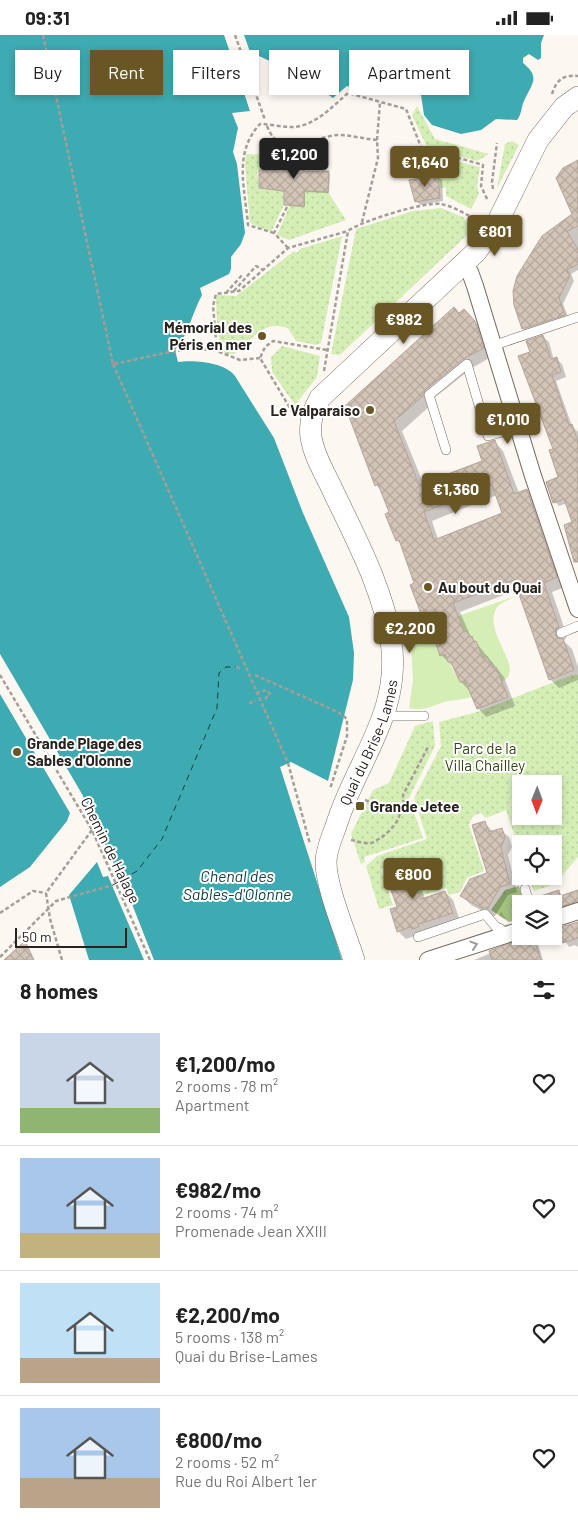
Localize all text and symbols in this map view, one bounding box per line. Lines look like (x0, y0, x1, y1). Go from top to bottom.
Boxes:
text: 09:31 (25, 6, 70, 29)
chip: Buy (15, 50, 80, 95)
chip: Rent (90, 50, 163, 95)
chip: Filters (173, 50, 259, 95)
chip: New (269, 50, 339, 95)
chip: Apartment (349, 50, 469, 95)
pin: €1,200 (253, 137, 335, 180)
text: €1,200 (270, 144, 318, 163)
pin: €1,640 (384, 145, 466, 188)
text: €1,640 (401, 152, 449, 171)
pin: €801 (465, 215, 525, 257)
text: €801 (478, 221, 512, 240)
pin: €982 (374, 303, 434, 345)
text: €982 (386, 309, 422, 328)
place label: Mémorial des Péris en mer (164, 318, 252, 353)
marker: Mémorial des Péris en mer (256, 330, 268, 342)
place label: Le Valparaiso (270, 401, 360, 419)
pin: €1,010 (467, 403, 549, 445)
marker: Le Valparaiso (364, 404, 376, 416)
text: €1,010 (486, 409, 530, 428)
pin: €1,360 (415, 473, 497, 515)
text: €1,360 (433, 479, 479, 498)
place label: Au bout du Quai (438, 578, 542, 596)
marker: Au bout du Quai (422, 581, 434, 593)
pin: €2,200 (369, 611, 451, 654)
text: €2,200 (385, 618, 435, 637)
street label: Quai du Brise-Lames (336, 678, 401, 808)
place label: Grande Plage des Sables d'Olonne (27, 734, 142, 769)
park label: Parc de la Villa Chailley (445, 739, 525, 774)
marker: Grande Plage des Sables d'Olonne (11, 746, 23, 758)
north arrow (512, 775, 562, 825)
map controls (512, 775, 562, 945)
street label: Chemin de Halage (77, 794, 145, 906)
place label: Grande Jetee (370, 797, 459, 815)
marker: Grande Jetee (354, 800, 366, 812)
button: locate (512, 835, 562, 885)
pin: €800 (383, 857, 443, 900)
text: €800 (394, 864, 432, 883)
water label: Chenal des Sables-d'Olonne (183, 866, 291, 903)
button: layers (512, 895, 562, 945)
scale bar (15, 925, 128, 948)
text: 50 m (22, 928, 51, 945)
one-way arrow (469, 941, 478, 951)
icon: filters (530, 976, 558, 1004)
text: 8 homes (20, 978, 98, 1003)
text: €1,200/mo (175, 1051, 276, 1076)
icon: home (60, 1053, 120, 1113)
icon: heart (530, 1069, 558, 1097)
text: 2 rooms · 78 m² (175, 1076, 278, 1095)
text: Apartment (175, 1095, 250, 1114)
text: €982/mo (175, 1177, 261, 1202)
icon: home (60, 1178, 120, 1238)
icon: heart (530, 1194, 558, 1222)
text: 2 rooms · 74 m² (175, 1202, 279, 1221)
text: Promenade Jean XXIII (175, 1221, 327, 1240)
text: €2,200/mo (175, 1302, 280, 1327)
icon: home (60, 1303, 120, 1363)
icon: heart (530, 1319, 558, 1347)
text: 5 rooms · 138 m² (175, 1327, 284, 1346)
text: Quai du Brise-Lames (175, 1346, 318, 1365)
text: €800/mo (175, 1427, 262, 1452)
icon: home (60, 1428, 120, 1488)
icon: heart (530, 1444, 558, 1472)
text: 2 rooms · 52 m² (175, 1452, 279, 1471)
text: Rue du Roi Albert 1er (175, 1471, 317, 1490)

